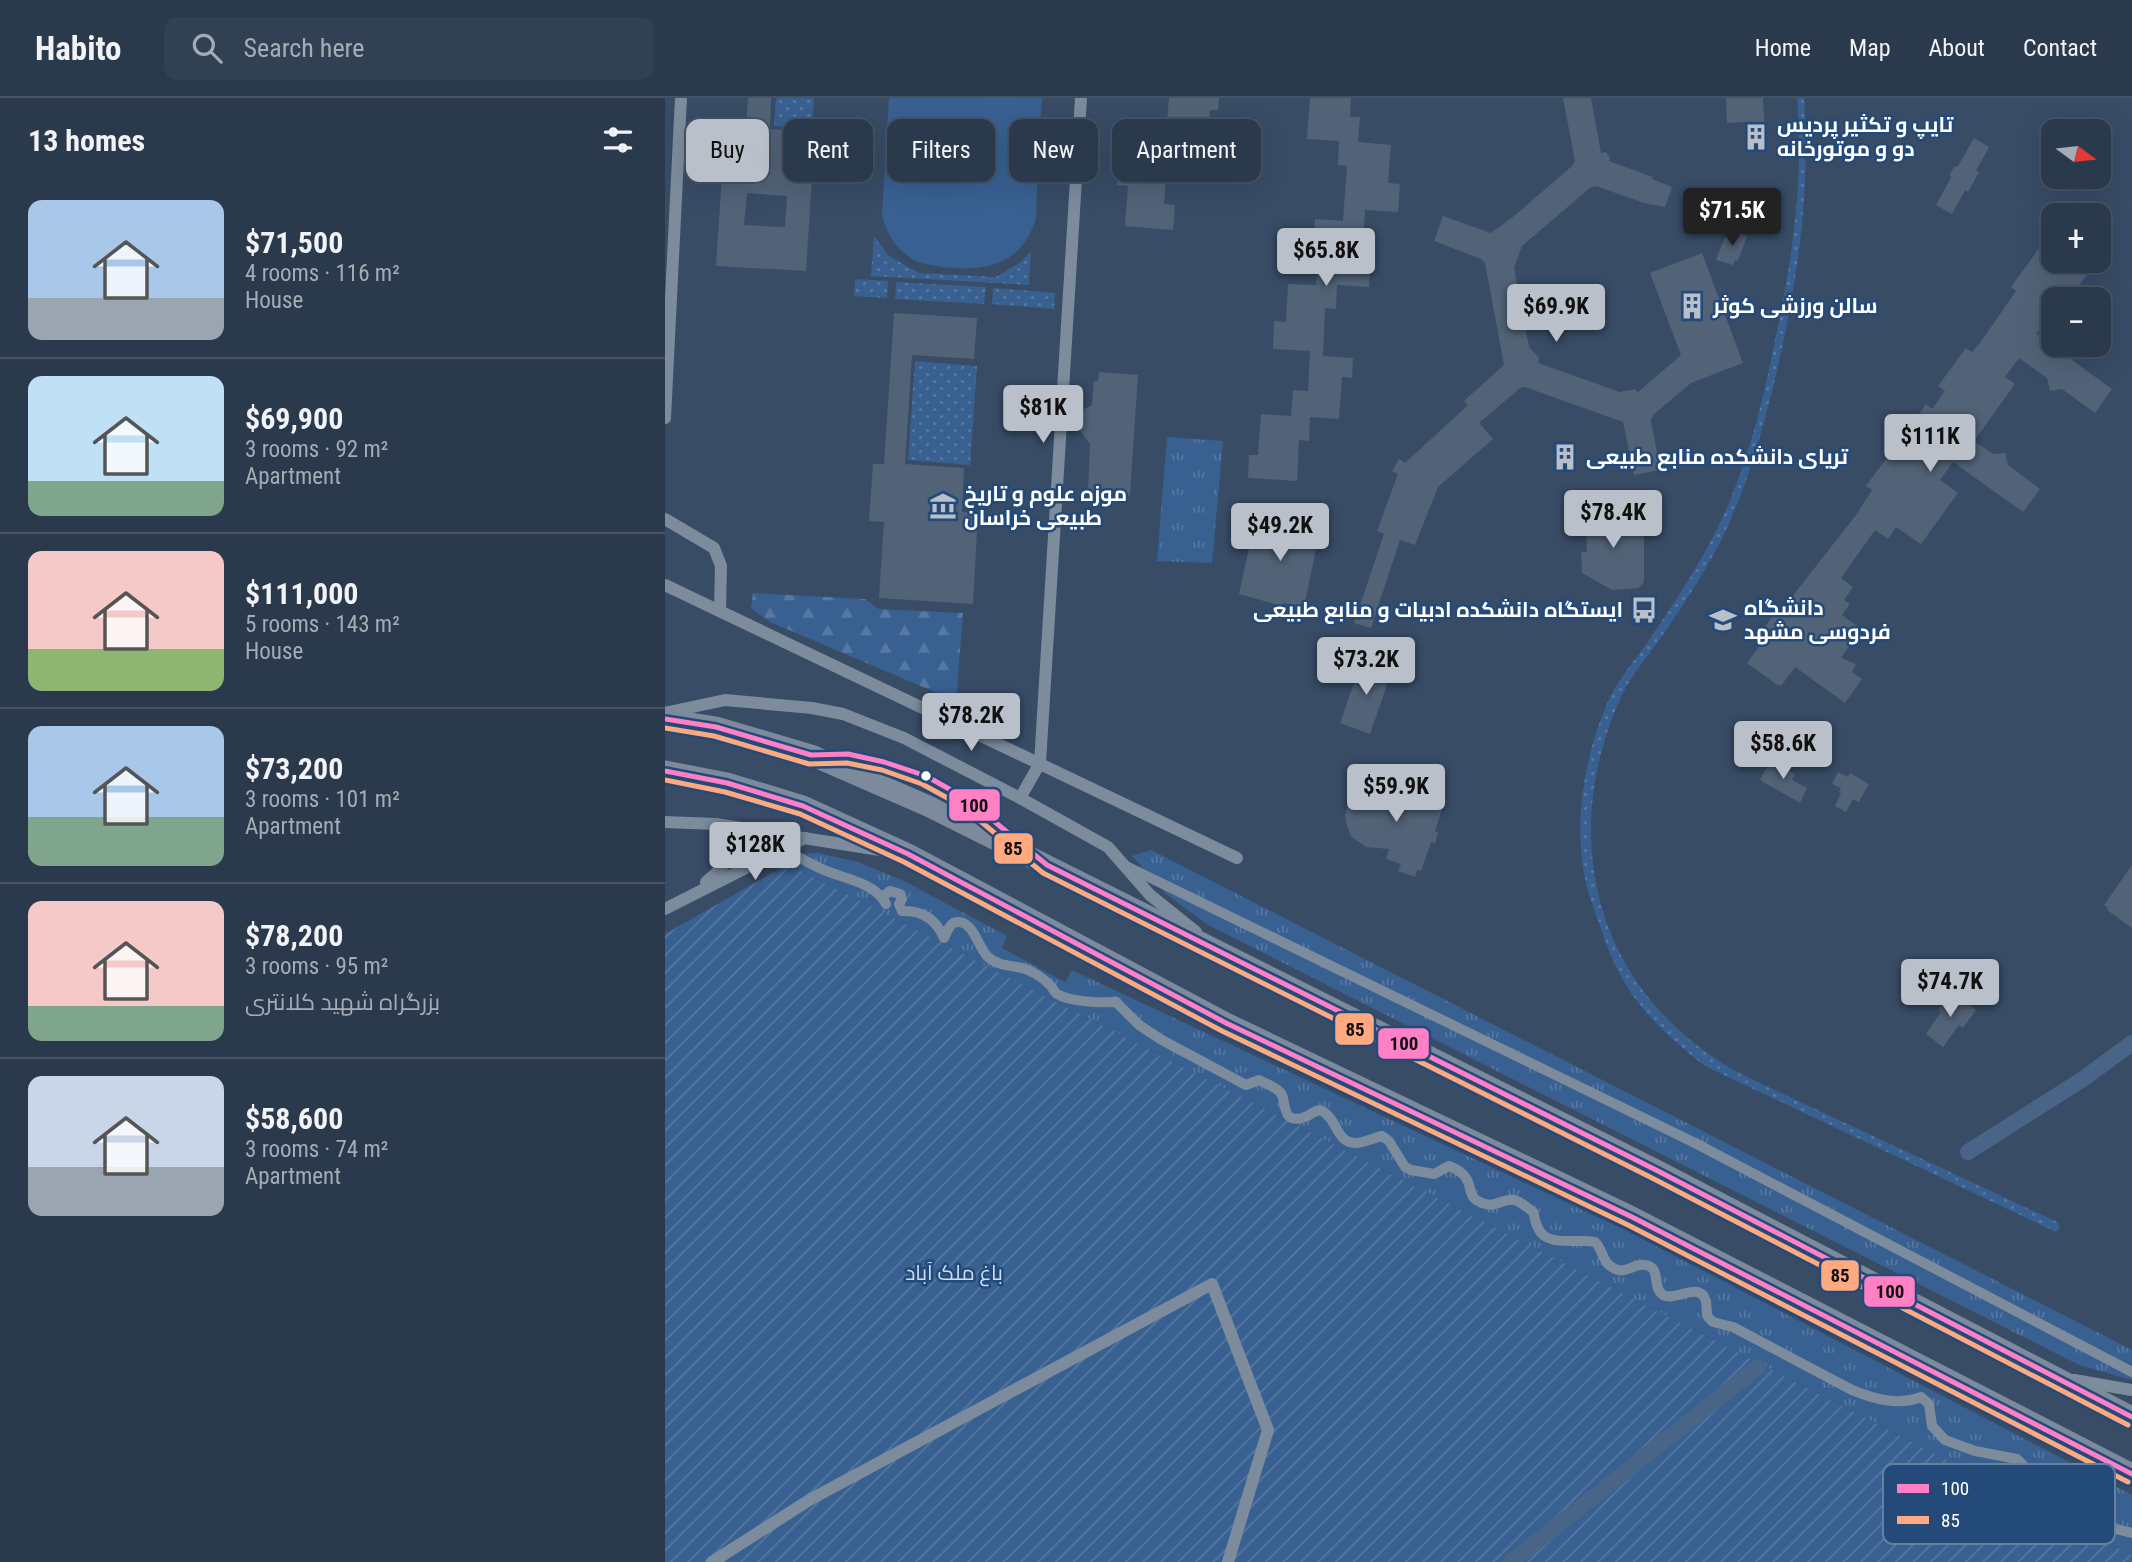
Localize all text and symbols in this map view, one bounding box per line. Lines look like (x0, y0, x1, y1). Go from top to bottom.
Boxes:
search box (164, 17, 654, 80)
text: Habito (35, 29, 122, 68)
icon: search (188, 29, 226, 67)
text: Search here (244, 33, 364, 63)
text: Home (1755, 34, 1811, 62)
text: Map (1849, 34, 1891, 62)
text: About (1929, 34, 1985, 62)
text: Contact (2023, 34, 2097, 62)
place label: تایپ و تکثیر پردیس دو و موتورخانه (1777, 113, 1955, 162)
chip: Buy (686, 119, 769, 182)
chip: Rent (783, 119, 873, 182)
chip: Filters (887, 119, 995, 182)
chip: New (1009, 119, 1098, 182)
chip: Apartment (1112, 119, 1261, 182)
north arrow (2041, 119, 2111, 189)
map controls (2041, 119, 2111, 357)
icon: filters (599, 121, 637, 159)
building icon: تایپ و تکثیر پردیس دو و موتورخانه (1741, 122, 1771, 152)
text: 13 homes (28, 123, 145, 158)
pin: $71.5K (1675, 188, 1789, 248)
text: $71.5K (1699, 197, 1765, 224)
button: + (2041, 203, 2111, 273)
text: $71,500 (245, 225, 343, 260)
icon: home (84, 228, 168, 312)
pin: $65.8K (1269, 228, 1383, 288)
text: $65.8K (1293, 237, 1359, 264)
text: 4 rooms · 116 m² (245, 260, 400, 287)
pin: $69.9K (1499, 285, 1613, 344)
text: House (245, 287, 303, 314)
button: − (2041, 287, 2111, 357)
building icon: سالن ورزشی کوثر (1677, 291, 1707, 321)
text: $69.9K (1523, 293, 1589, 320)
place label: سالن ورزشی کوثر (1712, 294, 1878, 319)
pin: $81K (1002, 386, 1084, 445)
text: $81K (1019, 394, 1067, 421)
text: $69,900 (245, 401, 343, 436)
icon: home (84, 404, 168, 488)
pin: $111K (1881, 414, 1979, 474)
text: $111K (1900, 423, 1960, 450)
text: 3 rooms · 92 m² (245, 436, 388, 463)
building icon: تریای دانشکده منابع طبیعی (1550, 442, 1580, 472)
place label: تریای دانشکده منابع طبیعی (1586, 445, 1849, 471)
text: Apartment (245, 463, 341, 490)
place label: موزه علوم و تاریخ طبیعی خراسان (964, 482, 1127, 530)
pin: $78.4K (1556, 490, 1670, 550)
museum icon: موزه علوم و تاریخ طبیعی خراسان (928, 491, 958, 521)
text: $78.4K (1580, 499, 1646, 526)
pin: $49.2K (1223, 504, 1337, 563)
text: $49.2K (1247, 512, 1313, 539)
text: $111,000 (245, 576, 358, 611)
icon: home (84, 579, 168, 663)
bus stop icon: ایستگاه دانشکده ادبیات و منابع طبیعی (1629, 595, 1659, 625)
place label: دانشگاه فردوسی مشهد (1744, 596, 1891, 645)
place label: ایستگاه دانشکده ادبیات و منابع طبیعی (1253, 598, 1623, 624)
school or university icon: دانشگاه فردوسی مشهد (1708, 605, 1738, 635)
text: 5 rooms · 143 m² (245, 611, 400, 638)
text: House (245, 638, 303, 665)
pin: $73.2K (1309, 638, 1423, 697)
text: $73.2K (1333, 646, 1399, 673)
pin: $78.2K (914, 694, 1028, 753)
text: $78.2K (938, 702, 1004, 729)
pin: $58.6K (1726, 722, 1840, 781)
text: $58.6K (1750, 730, 1816, 757)
text: $73,200 (245, 751, 343, 786)
icon: home (84, 754, 168, 838)
pin: $59.9K (1339, 764, 1453, 824)
unlabelled marker (919, 769, 933, 783)
text: $59.9K (1363, 773, 1429, 800)
text: 3 rooms · 101 m² (245, 786, 400, 813)
line badge: 100 (948, 788, 1001, 822)
text: 100 (960, 794, 988, 817)
text: Apartment (245, 813, 341, 840)
pin: $128K (706, 822, 804, 882)
text: $128K (725, 831, 785, 858)
line badge: 85 (993, 832, 1034, 865)
text: 85 (1003, 837, 1023, 860)
text: $78,200 (245, 918, 343, 953)
icon: home (84, 929, 168, 1013)
text: 3 rooms · 95 m² (245, 953, 388, 980)
pin: $74.7K (1893, 960, 2007, 1019)
text: $74.7K (1917, 968, 1983, 995)
text: بزرگراه شهید کلانتری (245, 989, 440, 1016)
line badge: 85 (1334, 1012, 1375, 1046)
text: 85 (1345, 1018, 1365, 1041)
line badge: 100 (1377, 1027, 1430, 1060)
text: 100 (1390, 1032, 1418, 1055)
text: $58,600 (245, 1101, 343, 1136)
icon: home (84, 1104, 168, 1188)
text: 3 rooms · 74 m² (245, 1136, 388, 1163)
text: Apartment (245, 1163, 341, 1190)
line badge: 85 (1820, 1259, 1860, 1292)
park label: باغ ملک آباد (905, 1261, 1003, 1287)
text: 85 (1830, 1264, 1850, 1287)
line badge: 100 (1863, 1275, 1916, 1308)
text: 100 (1876, 1280, 1904, 1303)
legend (1883, 1464, 2115, 1544)
text: 100 (1941, 1477, 1969, 1500)
text: 85 (1941, 1509, 1960, 1532)

